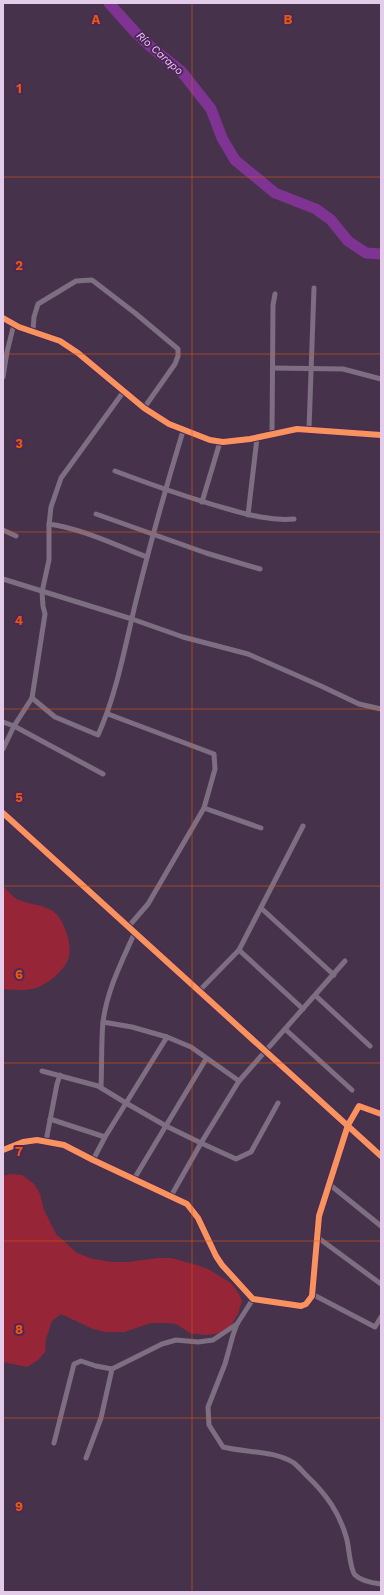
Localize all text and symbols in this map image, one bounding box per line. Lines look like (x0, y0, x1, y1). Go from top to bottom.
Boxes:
text: A (92, 12, 101, 27)
text: B (284, 12, 293, 27)
water label: Río Carapo (134, 29, 186, 78)
text: 1 (16, 81, 22, 96)
text: 2 (15, 258, 23, 273)
text: 3 (15, 436, 23, 451)
text: 4 (15, 613, 24, 628)
text: 5 (15, 790, 23, 805)
text: 6 (15, 967, 23, 982)
text: 7 (15, 1144, 23, 1159)
text: 8 (15, 1322, 23, 1337)
text: 9 (15, 1499, 23, 1514)

